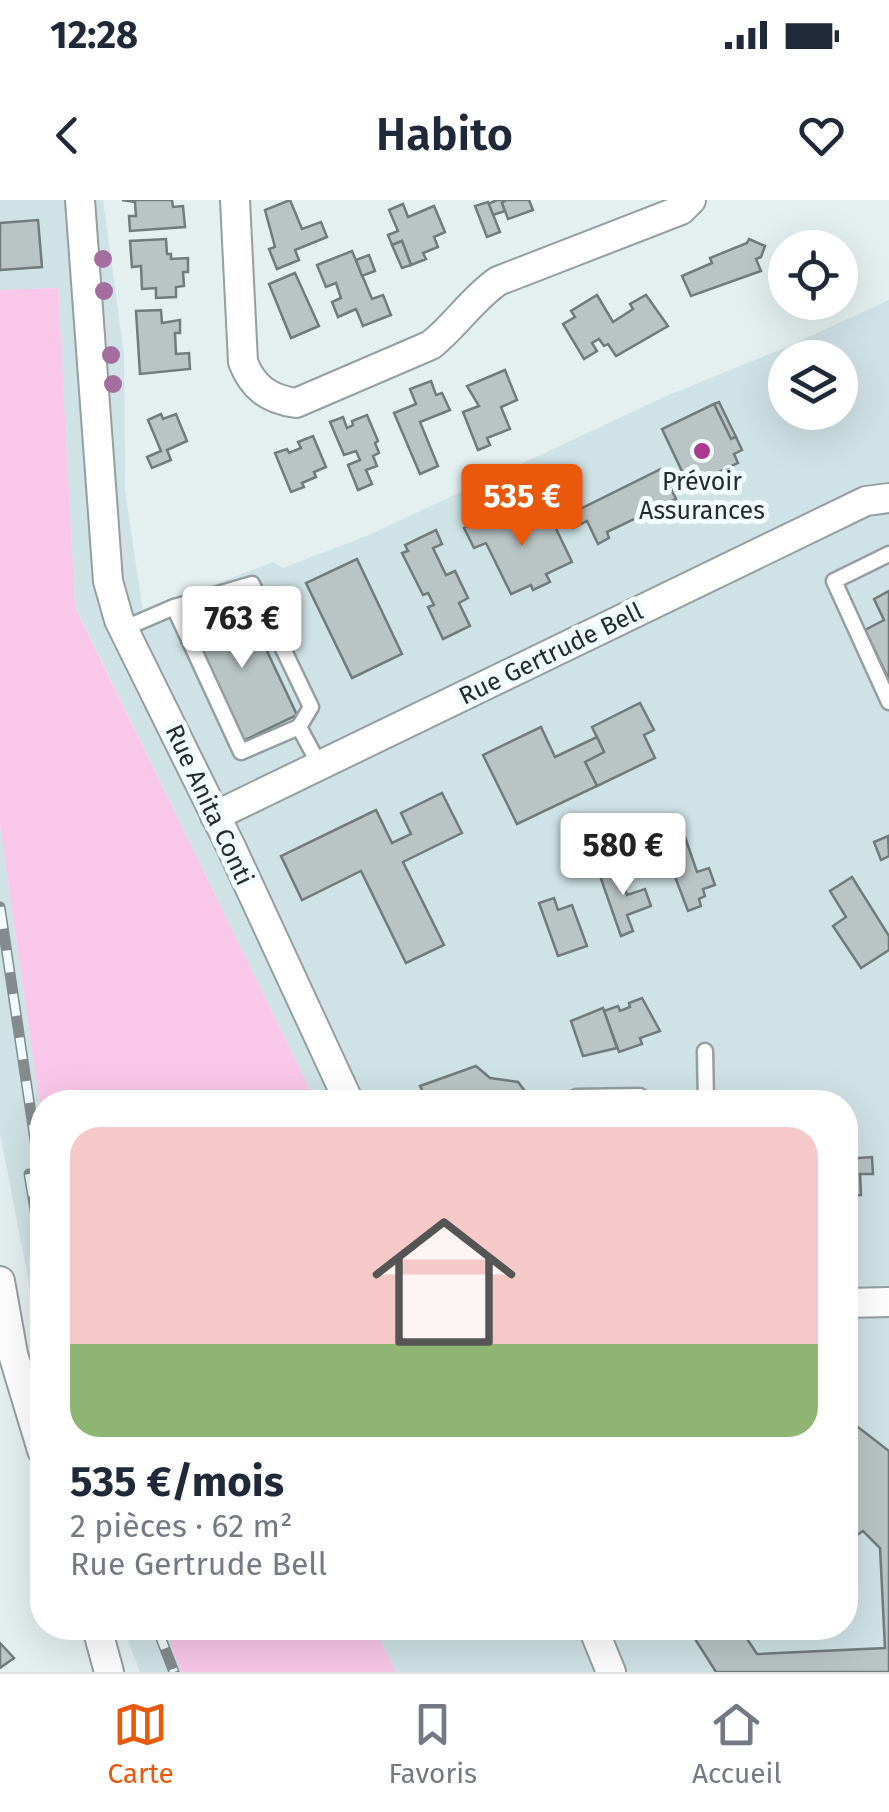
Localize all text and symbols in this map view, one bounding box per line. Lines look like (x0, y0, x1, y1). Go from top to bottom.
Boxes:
text: 12:28 (50, 12, 138, 58)
icon: back (40, 108, 95, 163)
text: Habito (376, 108, 513, 162)
icon: heart (794, 108, 849, 163)
map controls (768, 230, 858, 430)
button: locate (768, 230, 858, 320)
button: layers (768, 340, 858, 430)
marker: Prévoir Assurances (691, 440, 713, 462)
pin: 535 € (452, 464, 592, 549)
place label: Prévoir Assurances (639, 467, 765, 526)
text: 535 € (483, 477, 561, 515)
pin: 763 € (172, 586, 312, 671)
street label: Rue Gertrude Bell (454, 596, 648, 712)
text: 763 € (204, 599, 280, 637)
street label: Rue Anita Conti (159, 720, 259, 890)
pin: 580 € (553, 813, 693, 898)
text: 580 € (583, 826, 663, 864)
icon: home (354, 1192, 534, 1372)
text: 535 €/mois (70, 1457, 284, 1507)
text: 2 pièces · 62 m² (70, 1507, 293, 1545)
text: Rue Gertrude Bell (70, 1545, 327, 1583)
tab: Carte (107, 1697, 174, 1790)
tab: Favoris (389, 1697, 477, 1790)
tab: Accueil (692, 1697, 782, 1790)

